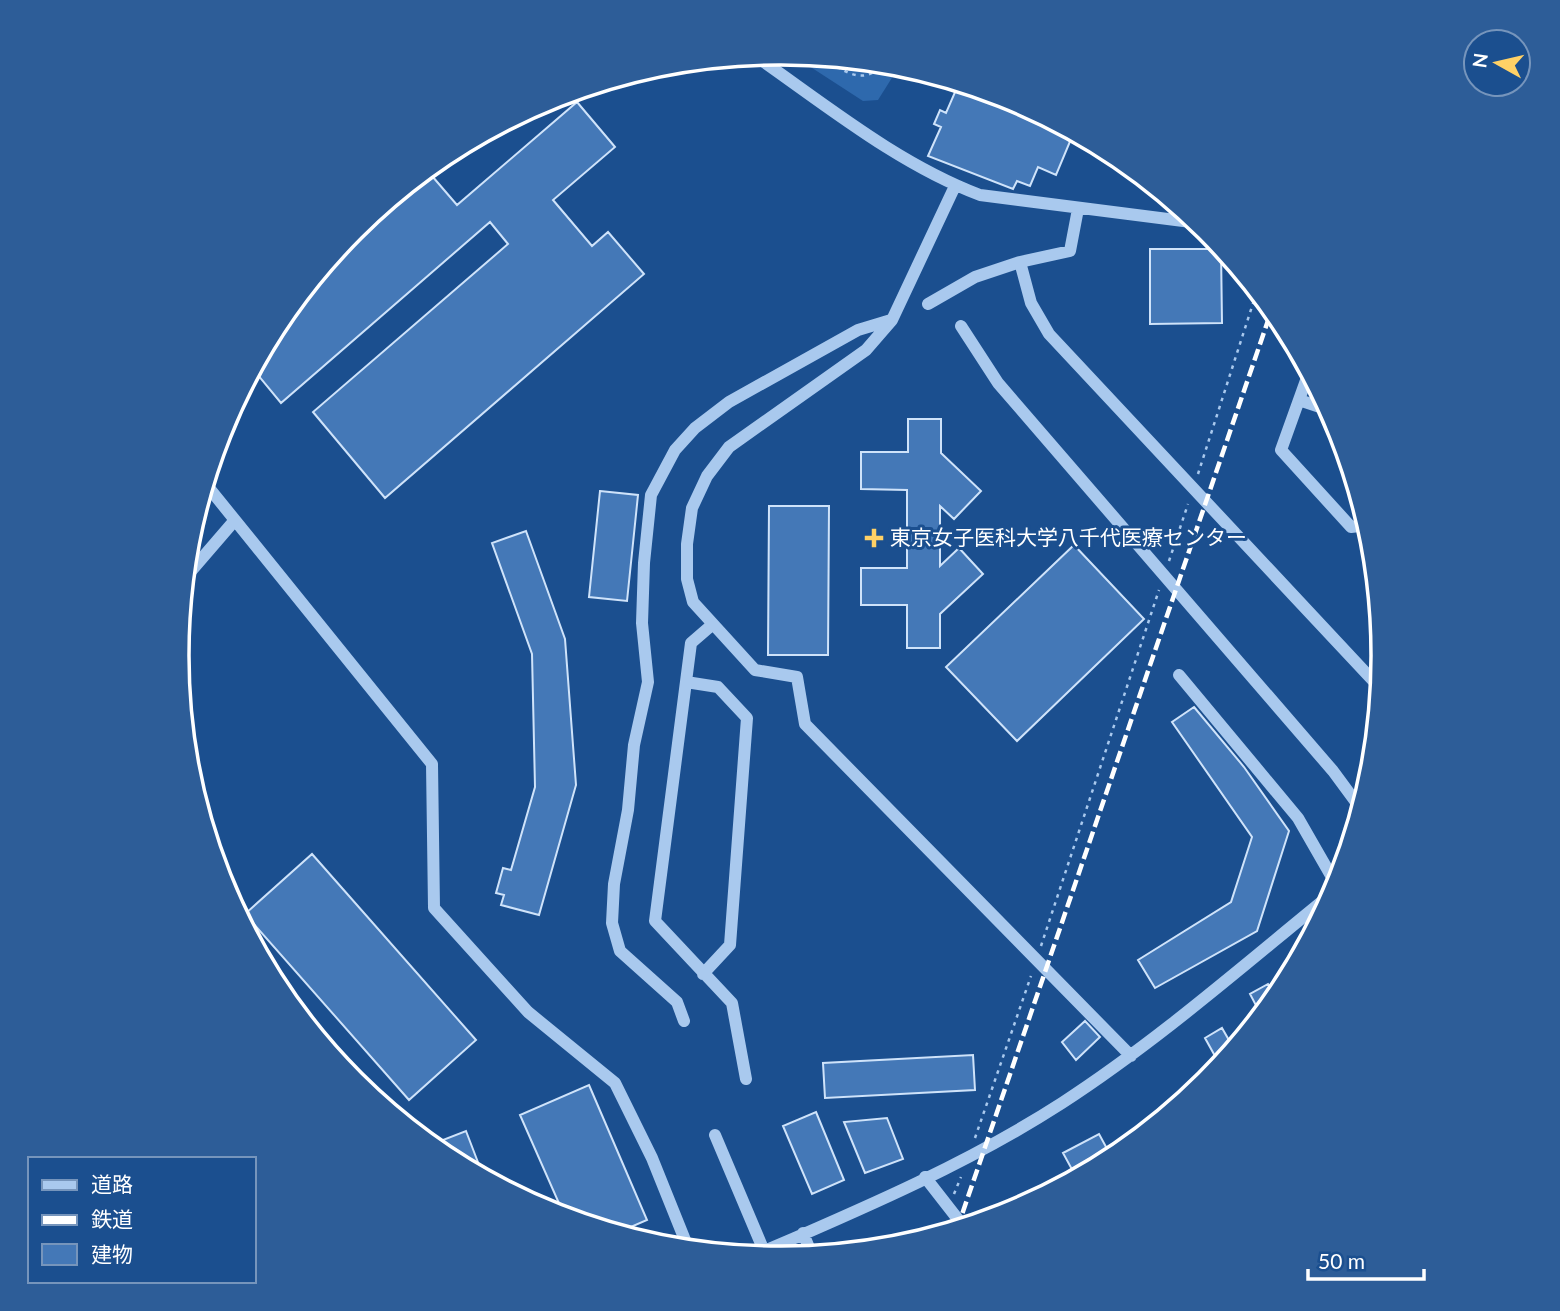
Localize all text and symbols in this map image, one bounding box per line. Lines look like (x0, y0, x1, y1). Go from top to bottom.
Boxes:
north arrow (1462, 28, 1532, 98)
text: N (1467, 52, 1492, 69)
place label: 東京女子医科大学八千代医療センター (890, 524, 1247, 549)
marker: 東京女子医科大学八千代医療センター (864, 528, 884, 548)
legend (28, 1157, 256, 1283)
text: 道路 (91, 1171, 133, 1196)
text: 鉄道 (91, 1206, 133, 1231)
scale bar (1308, 1238, 1424, 1282)
text: 建物 (91, 1241, 133, 1266)
text: 50 m (1318, 1248, 1365, 1273)

